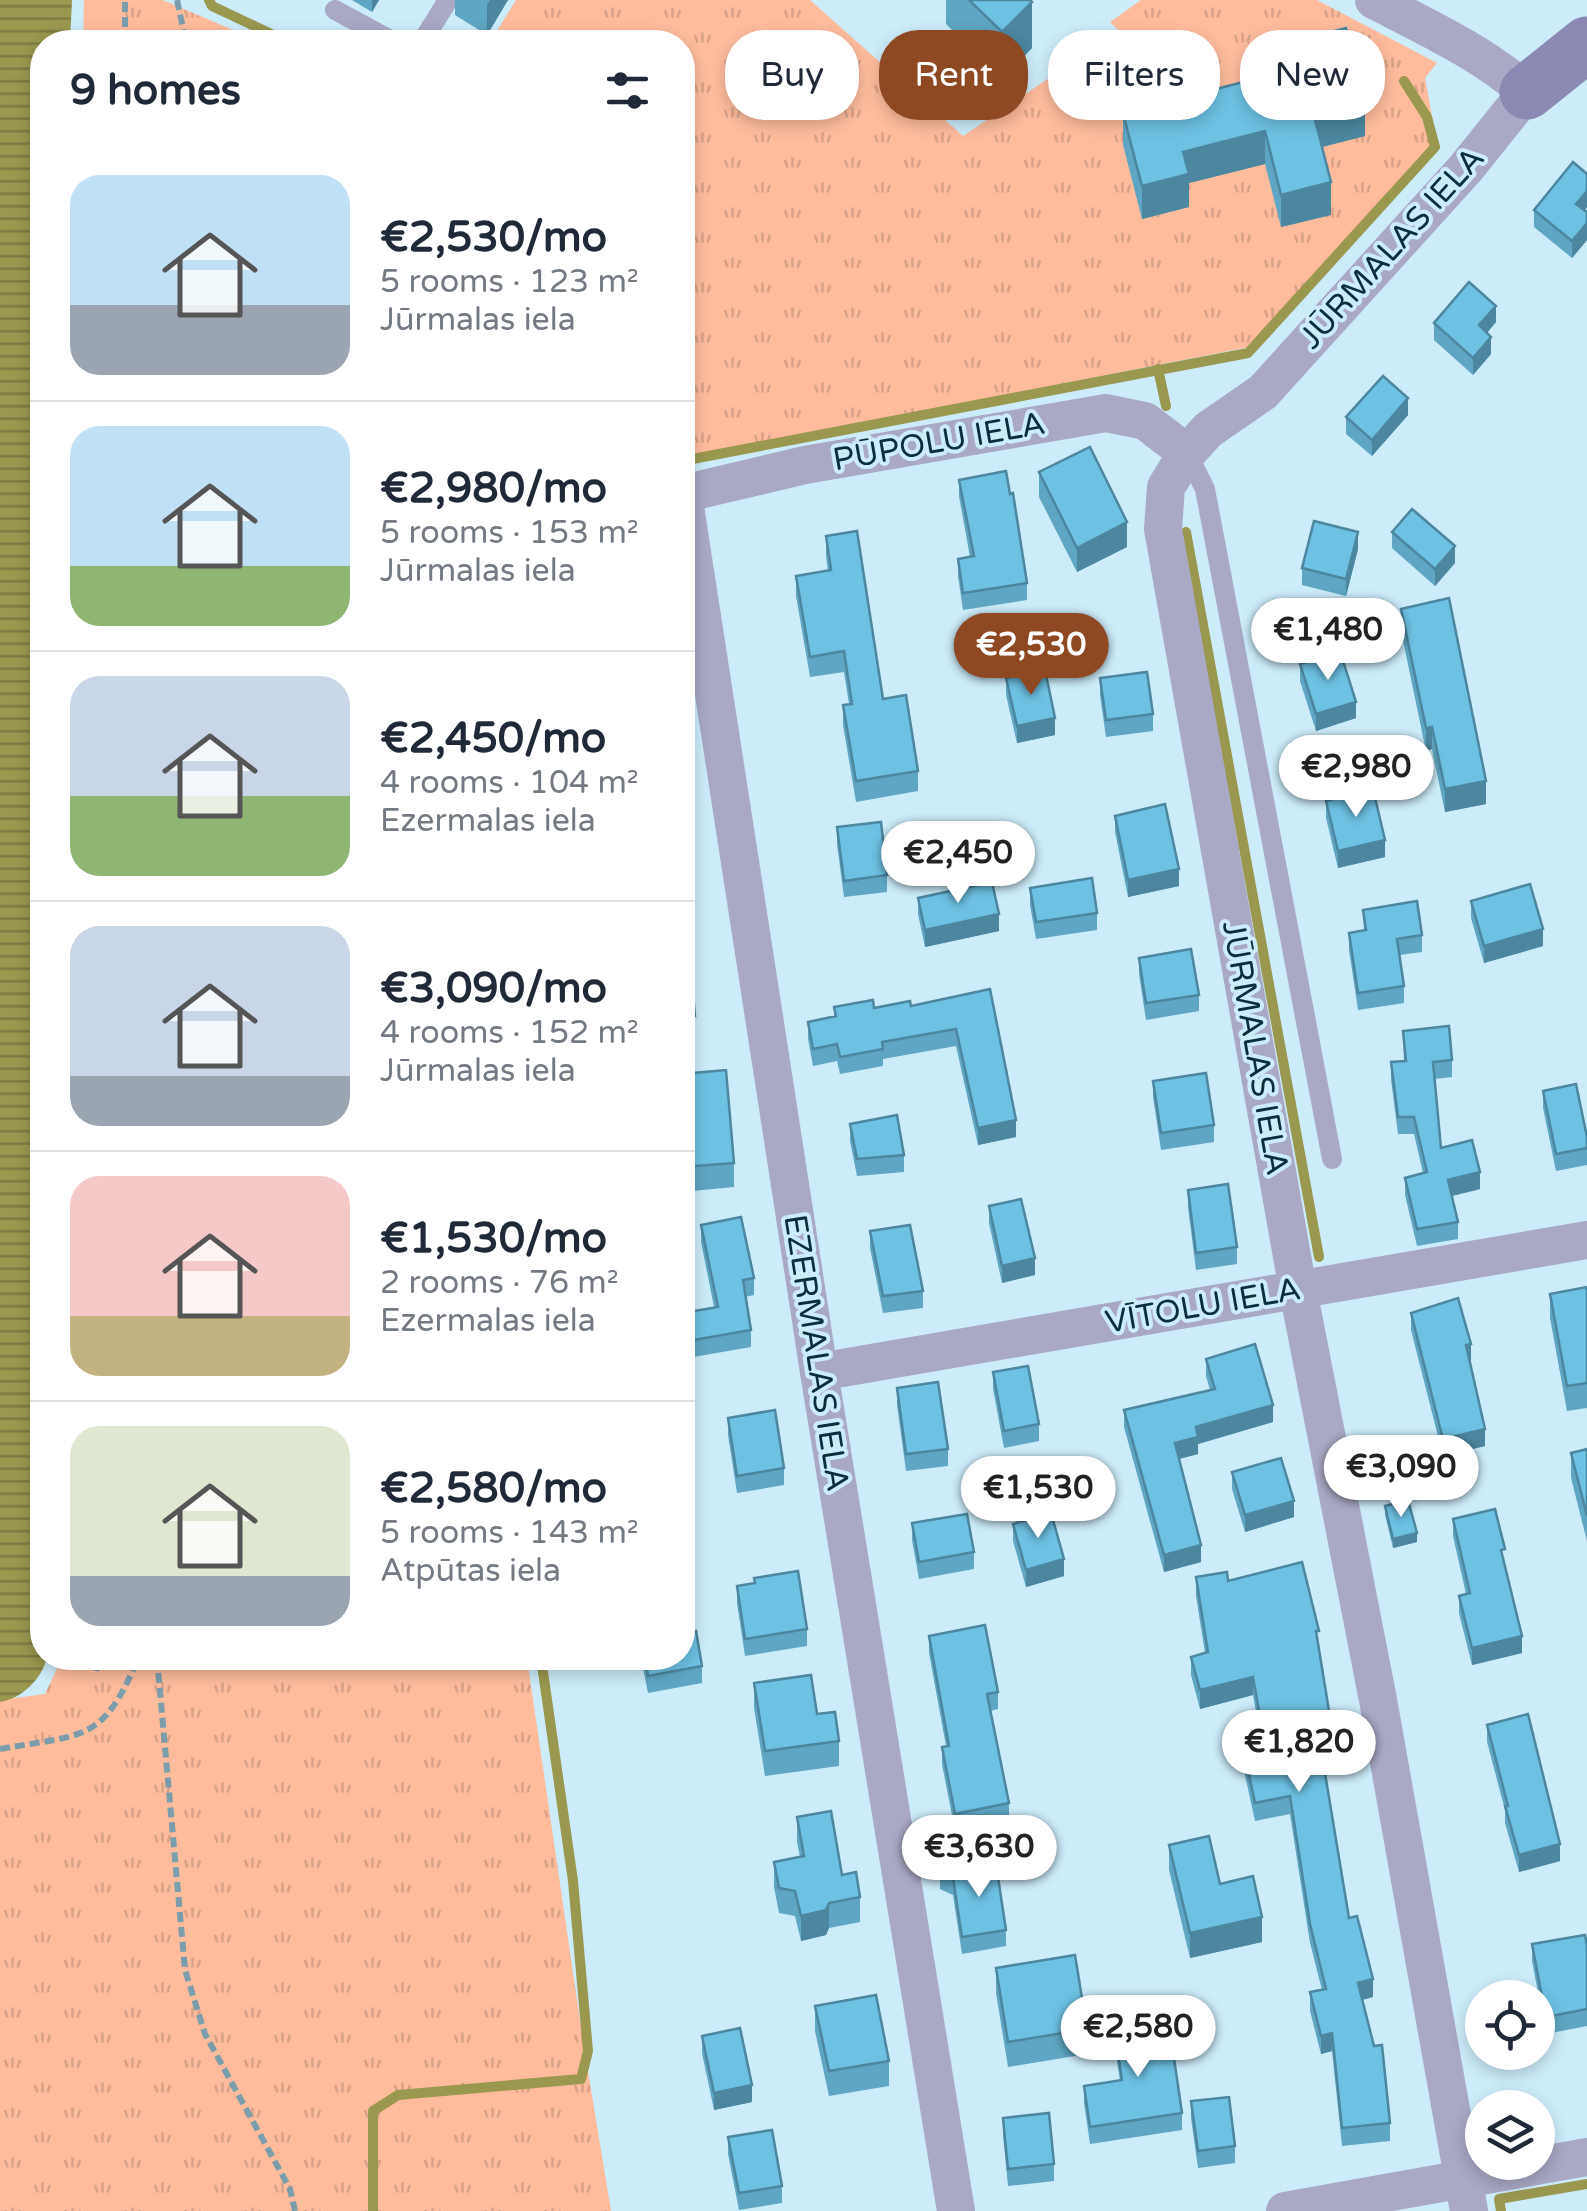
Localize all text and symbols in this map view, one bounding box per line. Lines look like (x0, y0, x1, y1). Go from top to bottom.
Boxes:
chip: Buy (725, 30, 859, 120)
chip: Rent (879, 30, 1028, 120)
chip: Filters (1048, 30, 1220, 120)
chip: New (1240, 30, 1385, 120)
icon: filters (600, 63, 655, 118)
text: 9 homes (70, 65, 241, 116)
street label: JŪRMALAS IELA (1292, 140, 1492, 356)
text: €2,530/mo (380, 212, 607, 263)
icon: home (150, 215, 270, 335)
text: 5 rooms · 123 m² (380, 263, 639, 301)
text: Jūrmalas iela (380, 301, 576, 339)
street label: PŪPOLU IELA (830, 405, 1048, 479)
text: €2,980/mo (380, 463, 607, 514)
icon: home (150, 466, 270, 586)
text: 5 rooms · 153 m² (380, 514, 639, 552)
text: Jūrmalas iela (380, 552, 576, 590)
pin: €1,480 (1247, 598, 1409, 683)
text: €1,480 (1273, 611, 1383, 649)
pin: €2,530 (950, 613, 1112, 698)
text: €2,530 (976, 626, 1086, 664)
text: €2,450/mo (380, 713, 606, 764)
icon: home (150, 716, 270, 836)
pin: €2,980 (1275, 735, 1437, 820)
text: €2,980 (1301, 748, 1411, 786)
text: 4 rooms · 104 m² (380, 764, 639, 802)
text: Ezermalas iela (380, 802, 596, 840)
pin: €2,450 (877, 821, 1039, 906)
text: €2,450 (903, 834, 1013, 872)
street label: JŪRMALAS IELA (1214, 918, 1296, 1178)
text: €3,090/mo (380, 963, 607, 1014)
icon: home (150, 966, 270, 1086)
text: 4 rooms · 152 m² (380, 1014, 639, 1052)
text: Jūrmalas iela (380, 1052, 576, 1090)
street label: EZERMALAS IELA (775, 1212, 857, 1494)
text: €1,530/mo (380, 1213, 607, 1264)
icon: home (150, 1216, 270, 1336)
text: 2 rooms · 76 m² (380, 1264, 619, 1302)
street label: VĪTOLU IELA (1102, 1270, 1304, 1342)
text: Ezermalas iela (380, 1302, 596, 1340)
pin: €3,090 (1320, 1435, 1482, 1520)
text: €3,090 (1346, 1448, 1456, 1486)
pin: €1,530 (957, 1456, 1119, 1541)
text: €2,580/mo (380, 1463, 607, 1514)
icon: home (150, 1466, 270, 1586)
text: €1,530 (983, 1469, 1093, 1507)
text: 5 rooms · 143 m² (380, 1514, 639, 1552)
text: Atpūtas iela (380, 1552, 561, 1590)
pin: €1,820 (1218, 1710, 1380, 1795)
text: €1,820 (1244, 1723, 1354, 1761)
pin: €3,630 (898, 1815, 1060, 1900)
text: €3,630 (924, 1828, 1034, 1866)
map controls (1465, 1980, 1555, 2180)
button: locate (1465, 1980, 1555, 2070)
pin: €2,580 (1057, 1995, 1219, 2080)
text: €2,580 (1083, 2008, 1193, 2046)
button: layers (1465, 2090, 1555, 2180)

